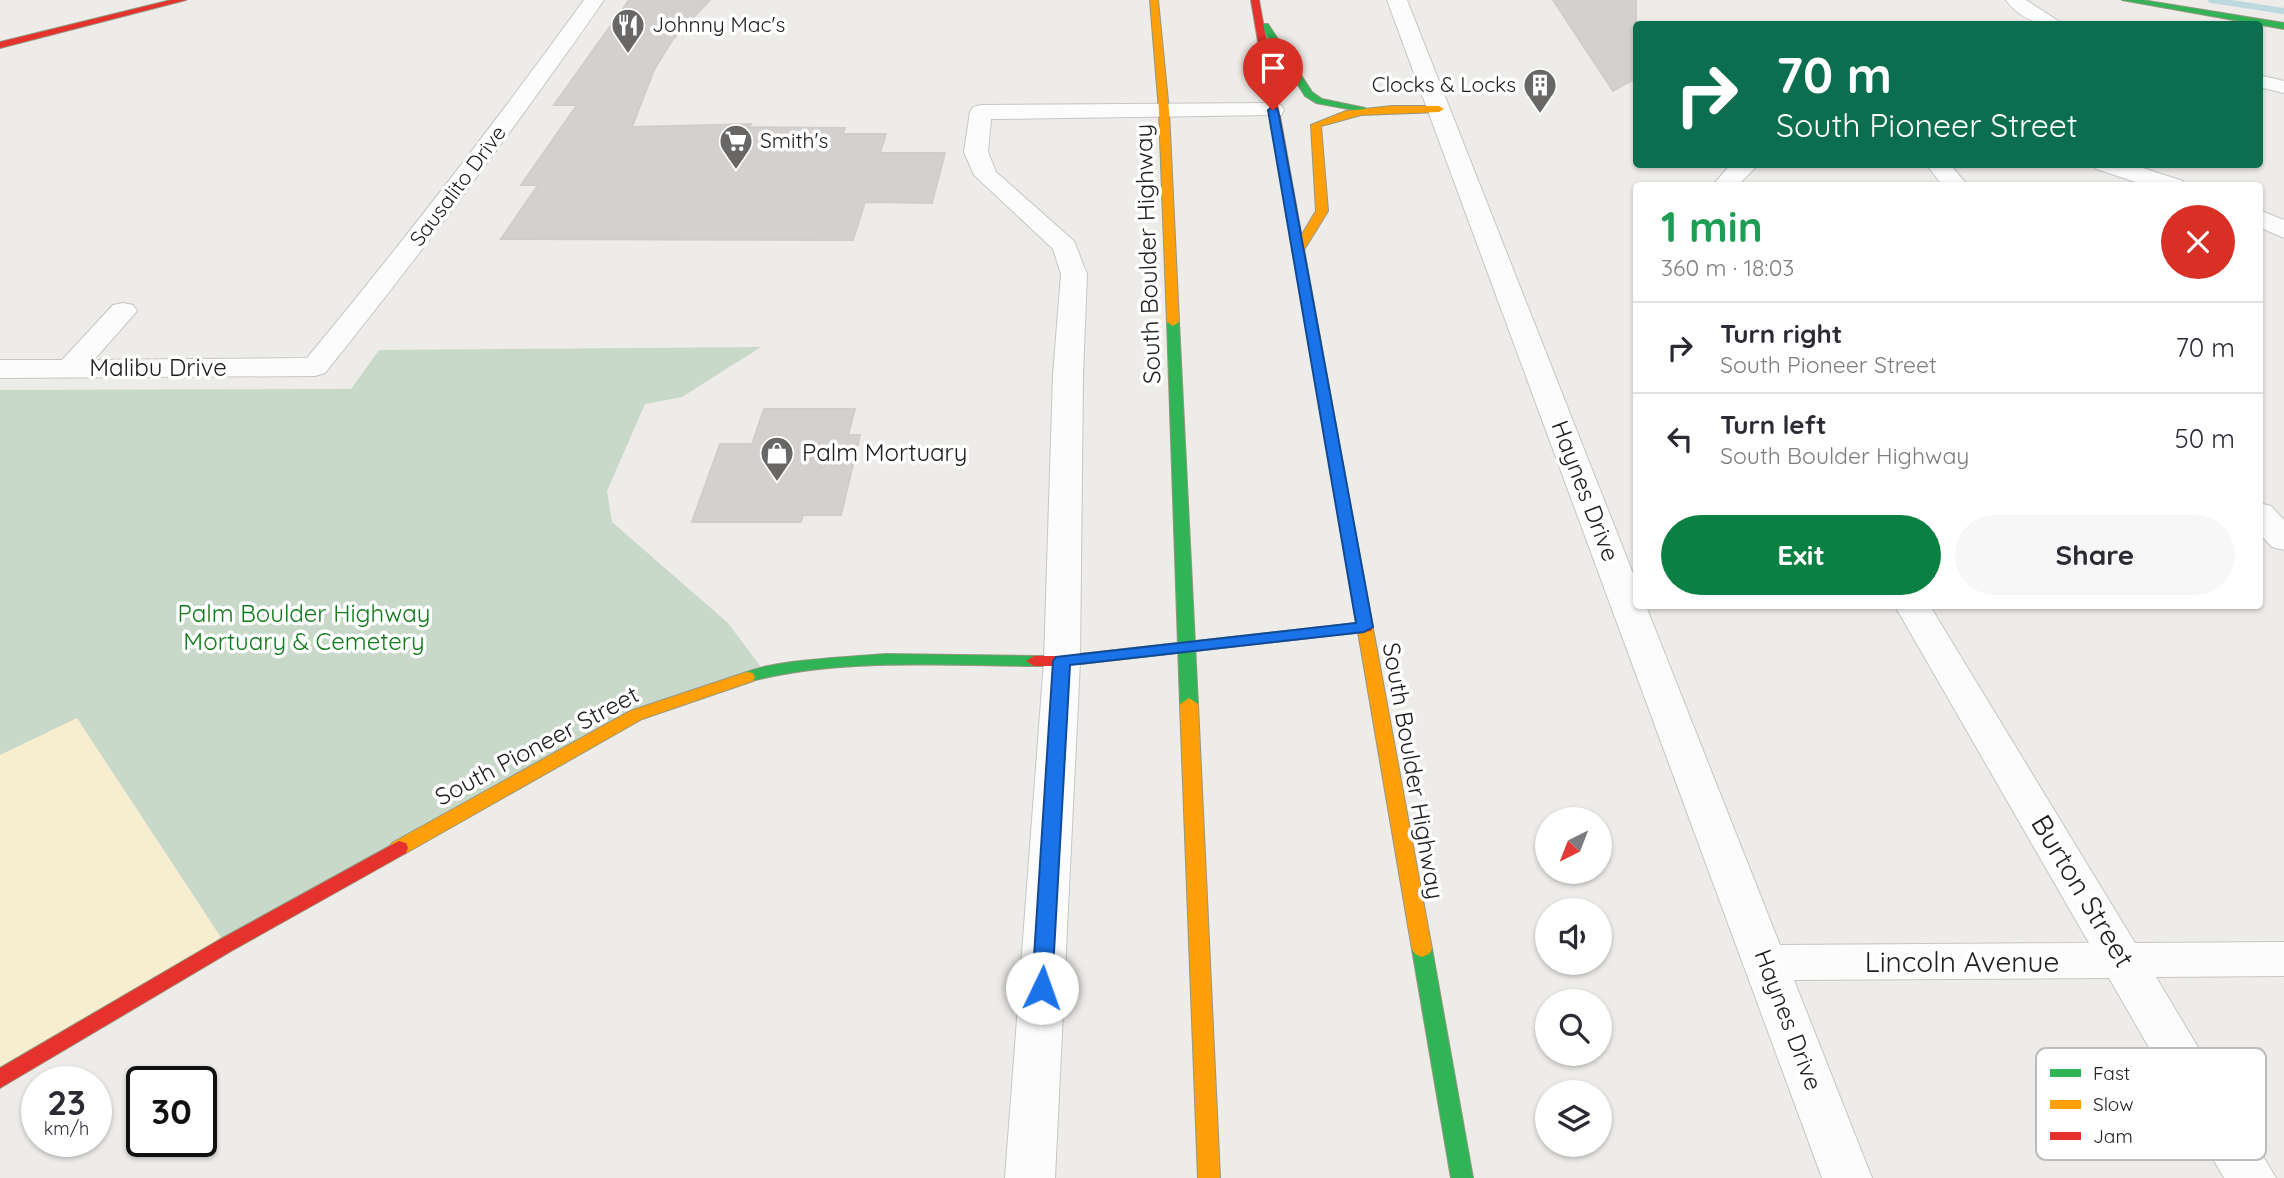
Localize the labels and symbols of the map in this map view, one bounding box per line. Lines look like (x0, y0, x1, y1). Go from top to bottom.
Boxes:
restaurant icon: Johnny Mac's (609, 6, 647, 55)
place label: Johnny Mac's (652, 11, 785, 37)
pin (1243, 38, 1303, 110)
building icon: Clocks & Locks (1521, 66, 1559, 115)
place label: Clocks & Locks (1372, 71, 1516, 97)
street label: Sausalito Drive (403, 120, 511, 251)
supermarket icon: Smith's (717, 122, 755, 171)
street label: South Boulder Highway (1127, 123, 1167, 385)
place label: Smith's (760, 127, 828, 153)
street label: Malibu Drive (89, 352, 227, 382)
street label: Haynes Drive (1545, 416, 1627, 565)
shop icon: Palm Mortuary (758, 434, 796, 483)
place label: Palm Mortuary (802, 437, 967, 467)
park label: Palm Boulder Highway Mortuary & Cemetery (178, 598, 430, 656)
street label: South Boulder Highway (1377, 640, 1451, 902)
street label: South Pioneer Street (430, 679, 643, 811)
north arrow (1535, 807, 1612, 884)
street label: Burton Street (2024, 808, 2143, 973)
street label: Lincoln Avenue (1865, 944, 2059, 979)
street label: Haynes Drive (1748, 945, 1830, 1094)
position arrow (1005, 951, 1079, 1025)
legend (2036, 1048, 2266, 1160)
text: Fast (2093, 1061, 2130, 1085)
speed limit sign: 30 (126, 1066, 217, 1157)
text: Slow (2093, 1092, 2134, 1116)
text: Jam (2093, 1124, 2133, 1148)

